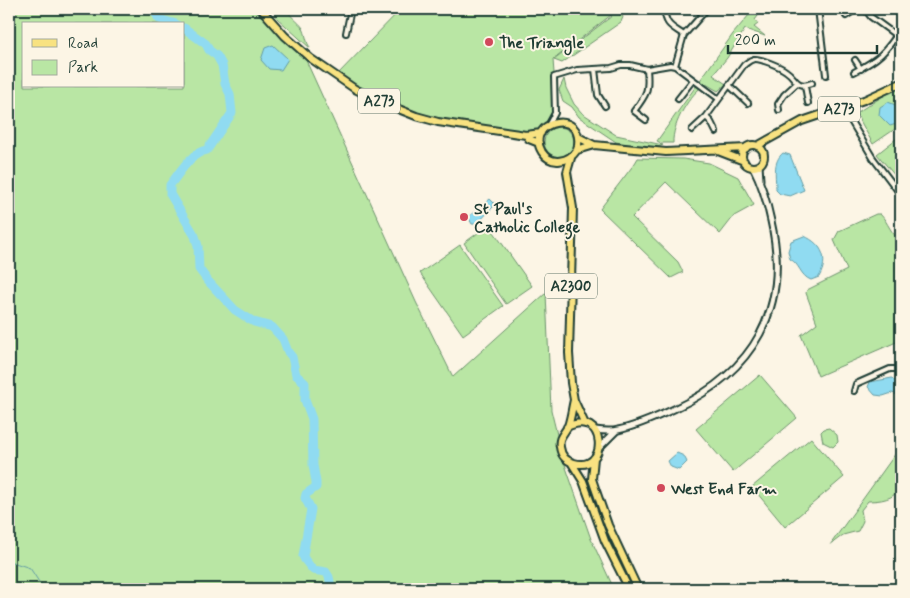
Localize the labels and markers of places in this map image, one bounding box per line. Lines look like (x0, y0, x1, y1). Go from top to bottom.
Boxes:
place label: The Triangle (499, 33, 584, 56)
marker: The Triangle (483, 36, 495, 48)
place label: St Paul's Catholic College (474, 199, 581, 240)
marker: St Paul's Catholic College (458, 211, 470, 223)
place label: West End Farm (670, 479, 777, 500)
marker: West End Farm (655, 482, 667, 494)

